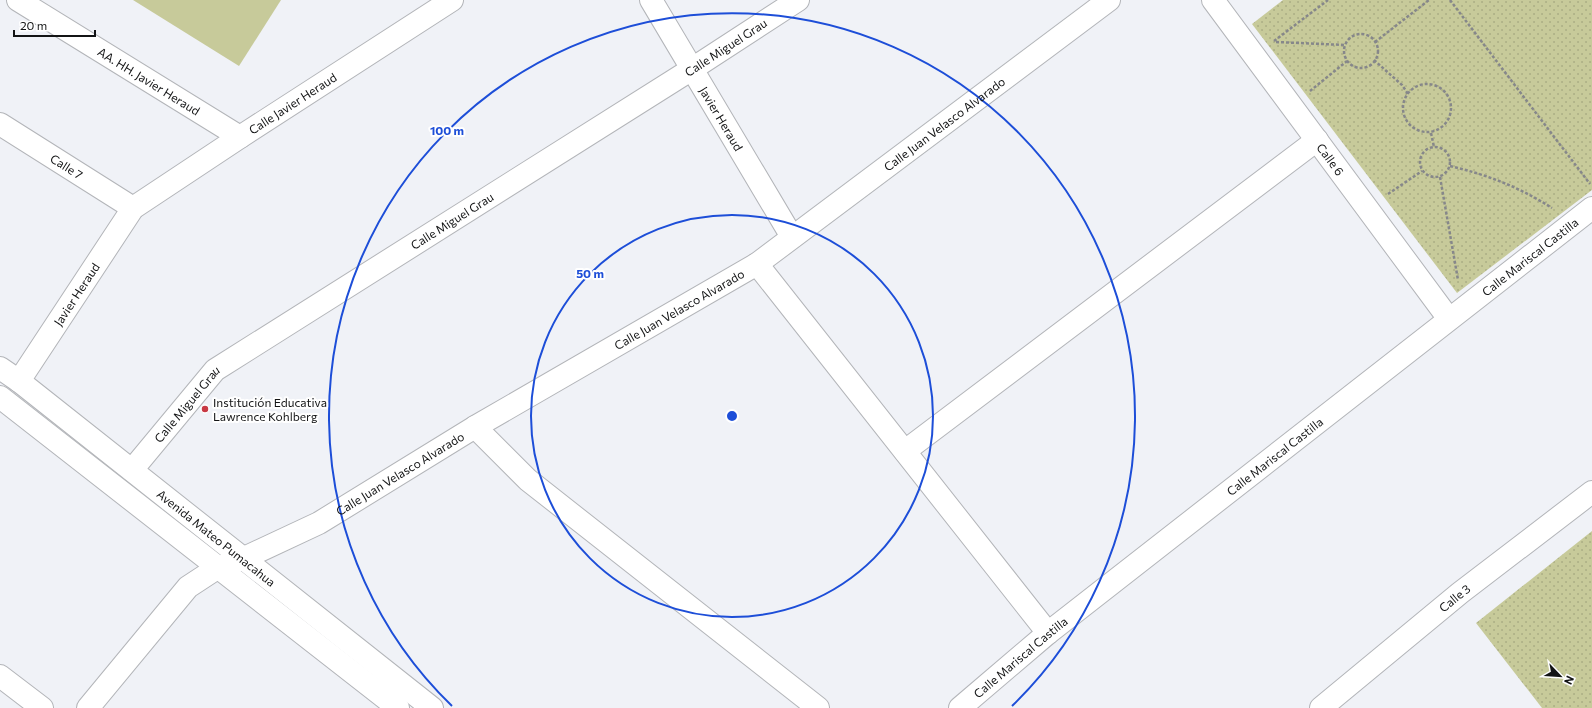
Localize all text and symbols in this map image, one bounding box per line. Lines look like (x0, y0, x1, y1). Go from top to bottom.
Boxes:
scale bar (14, 12, 95, 38)
street label: Calle Miguel Grau (682, 15, 769, 79)
text: 20 m (20, 18, 47, 32)
street label: AA. HH. Javier Heraud (96, 44, 203, 118)
street label: Calle Javier Heraud (246, 70, 339, 137)
street label: Calle Juan Velasco Alvarado (881, 74, 1007, 174)
street label: Javier Heraud (696, 84, 746, 153)
text: 100 m (430, 123, 464, 137)
street label: Calle 6 (1314, 140, 1347, 178)
street label: Calle 7 (48, 151, 86, 182)
street label: Calle Miguel Grau (408, 189, 496, 252)
street label: Calle Mariscal Castilla (1479, 215, 1581, 299)
street label: Javier Heraud (50, 260, 102, 329)
text: 50 m (576, 266, 604, 280)
street label: Calle Juan Velasco Alvarado (612, 266, 746, 352)
street label: Calle Miguel Grau (151, 362, 222, 445)
place label: Institución Educativa Lawrence Kohlberg (213, 395, 327, 423)
marker: Institución Educativa Lawrence Kohlberg (200, 404, 210, 414)
centre of rings (725, 409, 739, 423)
street label: Calle Mariscal Castilla (1224, 414, 1325, 498)
street label: Calle Juan Velasco Alvarado (333, 429, 466, 518)
street label: Avenida Mateo Pumacahua (154, 486, 278, 589)
street label: Calle 3 (1436, 581, 1473, 615)
street label: Calle Mariscal Castilla (971, 614, 1070, 700)
north arrow (1540, 656, 1580, 696)
text: N (1562, 674, 1577, 687)

